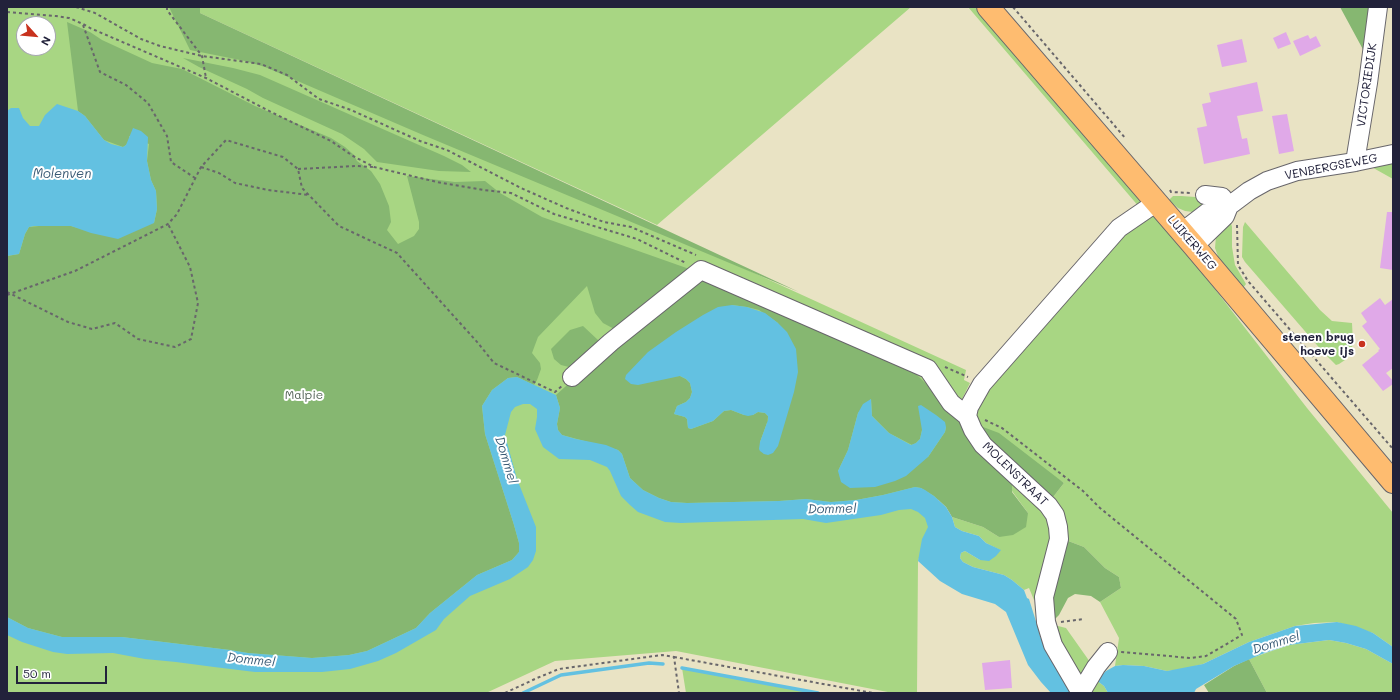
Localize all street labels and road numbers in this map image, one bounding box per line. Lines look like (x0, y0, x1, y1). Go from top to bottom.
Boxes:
street label: VICTORIEDIJK (1354, 42, 1380, 128)
street label: VENBERGSEWEG (1283, 151, 1379, 183)
street label: LUIKERWEG (1164, 213, 1220, 273)
street label: MOLENSTRAAT (979, 439, 1051, 509)

